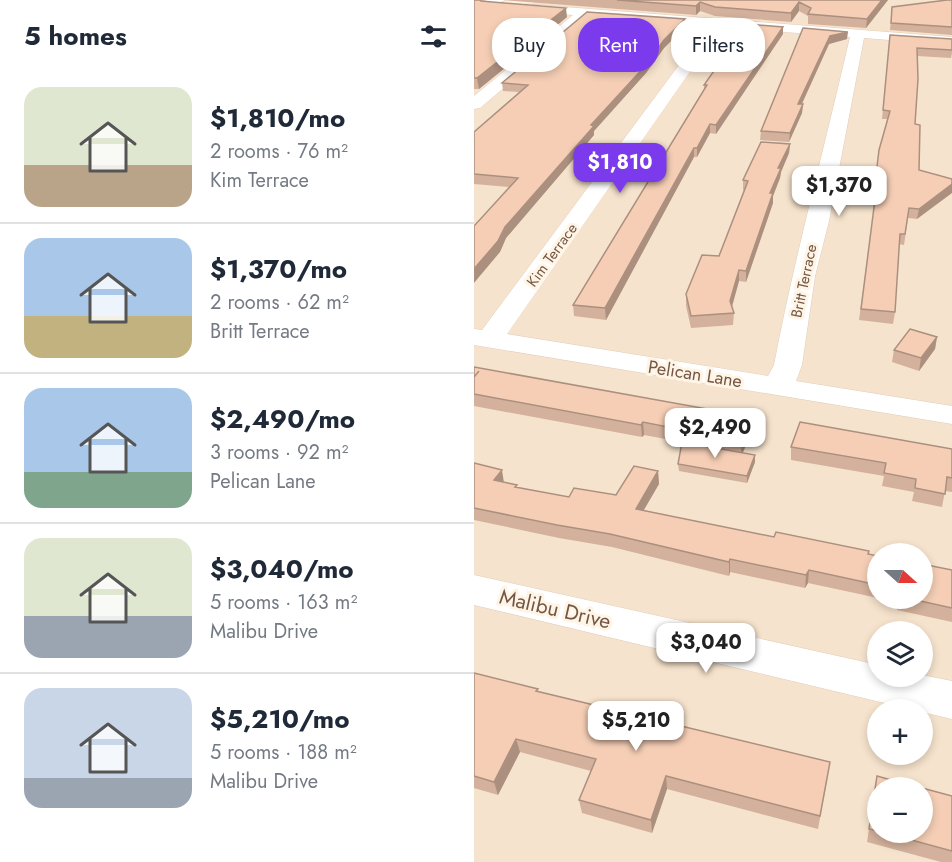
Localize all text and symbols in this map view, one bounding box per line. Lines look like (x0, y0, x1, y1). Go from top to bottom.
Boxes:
text: 5 homes (24, 17, 127, 55)
chip: Buy (492, 18, 566, 72)
chip: Rent (578, 18, 659, 72)
chip: Filters (671, 18, 765, 72)
icon: filters (417, 20, 450, 53)
text: $1,810/mo (210, 99, 345, 137)
icon: home (72, 111, 144, 183)
text: 2 rooms · 76 m² (210, 137, 348, 166)
pin: $1,810 (571, 143, 669, 194)
text: $1,810 (587, 148, 653, 177)
text: Kim Terrace (210, 166, 309, 195)
pin: $1,370 (790, 166, 888, 217)
text: $1,370 (806, 171, 872, 200)
street label: Kim Terrace (521, 218, 583, 291)
street label: Britt Terrace (785, 242, 823, 320)
text: $1,370/mo (210, 250, 347, 288)
icon: home (72, 262, 144, 334)
text: 2 rooms · 62 m² (210, 288, 349, 317)
text: Britt Terrace (210, 317, 310, 346)
street label: Pelican Lane (646, 354, 744, 394)
text: $2,490/mo (210, 400, 355, 438)
pin: $2,490 (666, 408, 764, 459)
icon: home (72, 412, 144, 484)
text: $2,490 (679, 413, 751, 442)
text: 3 rooms · 92 m² (210, 438, 348, 467)
text: Pelican Lane (210, 467, 316, 496)
north arrow (867, 543, 933, 609)
map controls (867, 543, 933, 843)
text: $3,040/mo (210, 550, 354, 588)
icon: home (72, 562, 144, 634)
street label: Malibu Drive (496, 582, 614, 636)
text: 5 rooms · 163 m² (210, 588, 357, 617)
text: Malibu Drive (210, 617, 318, 646)
button: layers (867, 621, 933, 687)
pin: $3,040 (657, 623, 755, 674)
text: $3,040 (670, 628, 742, 657)
button: + (867, 699, 933, 765)
text: $5,210/mo (210, 700, 350, 738)
pin: $5,210 (587, 701, 685, 752)
text: $5,210 (602, 706, 670, 735)
icon: home (72, 712, 144, 784)
text: 5 rooms · 188 m² (210, 738, 357, 767)
text: Malibu Drive (210, 767, 318, 796)
button: − (867, 777, 933, 843)

